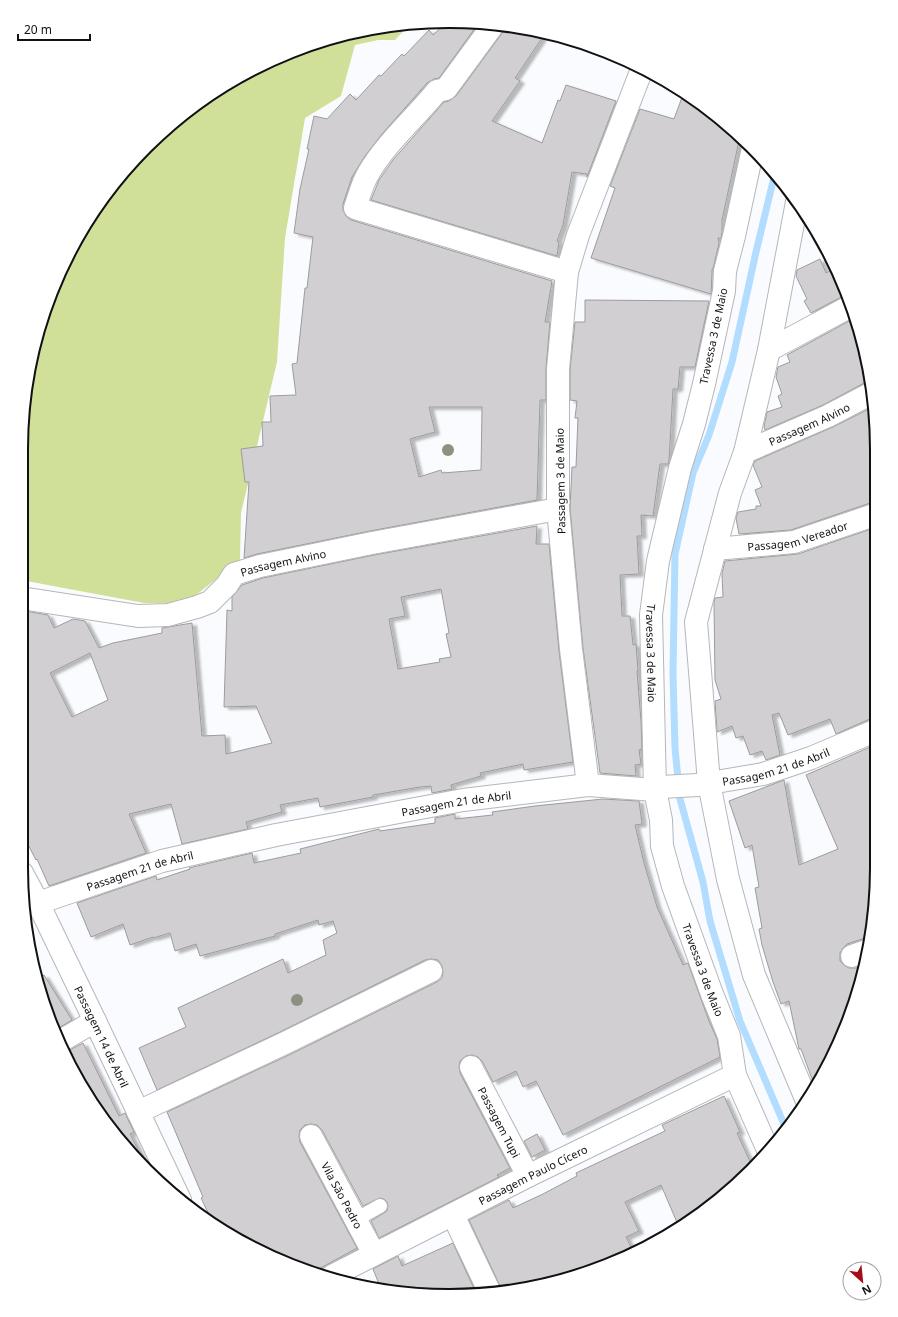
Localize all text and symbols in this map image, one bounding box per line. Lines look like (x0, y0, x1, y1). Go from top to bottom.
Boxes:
scale bar (18, 16, 90, 42)
text: 20 m (24, 21, 52, 38)
street label: Travessa 3 de Maio (695, 286, 731, 386)
street label: Passagem Alvino (766, 398, 852, 448)
street label: Passagem 3 de Maio (552, 427, 568, 534)
street label: Passagem Vereador (747, 517, 850, 554)
street label: Passagem Alvino (238, 545, 328, 579)
street label: Travessa 3 de Maio (643, 603, 661, 703)
street label: Passagem 21 de Abril (721, 744, 831, 788)
street label: Passagem 21 de Abril (400, 787, 512, 819)
street label: Passagem 21 de Abril (84, 847, 194, 894)
street label: Travessa 3 de Maio (680, 921, 728, 1019)
street label: Passagem 14 de Abril (71, 983, 133, 1090)
street label: Passagem Tupi (475, 1084, 524, 1160)
street label: Passagem Paulo Cícero (476, 1141, 590, 1208)
street label: Vila São Pedro (319, 1159, 367, 1231)
north arrow (842, 1261, 882, 1301)
text: N (859, 1282, 874, 1299)

